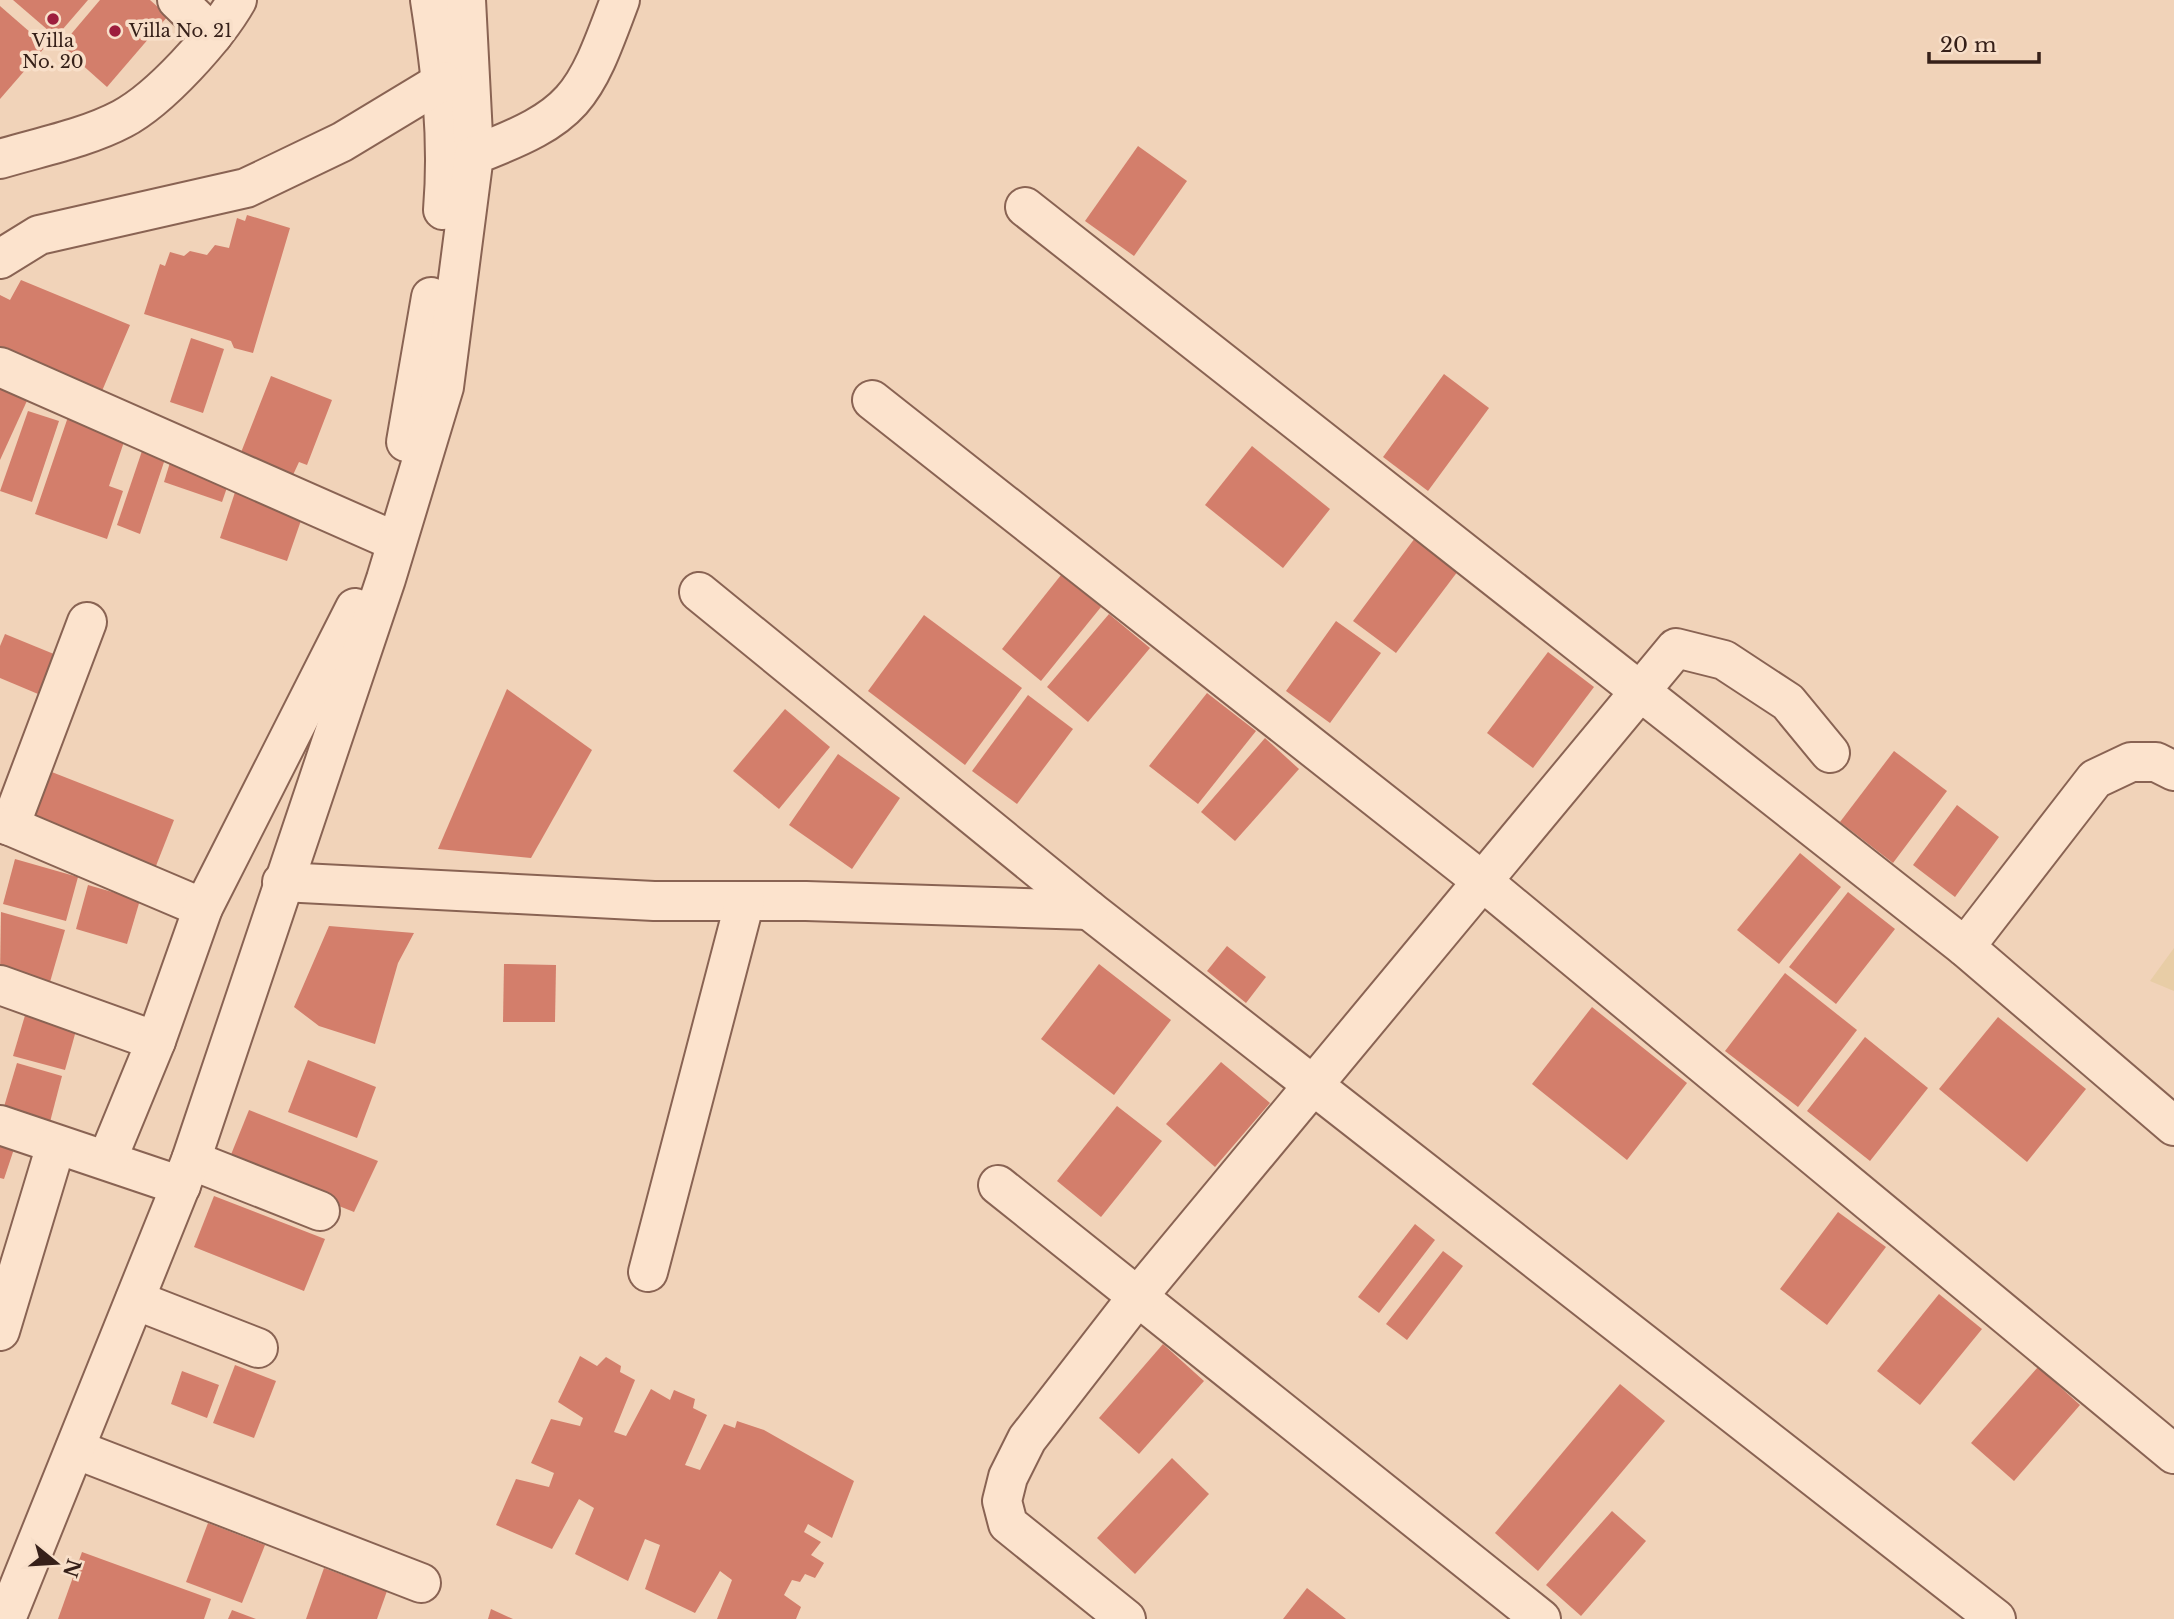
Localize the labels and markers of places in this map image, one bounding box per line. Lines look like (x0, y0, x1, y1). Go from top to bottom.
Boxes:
marker: Villa No. 20 (45, 11, 61, 27)
place label: Villa No. 21 (128, 20, 232, 42)
marker: Villa No. 21 (107, 23, 123, 39)
place label: Villa No. 20 (22, 30, 84, 73)

